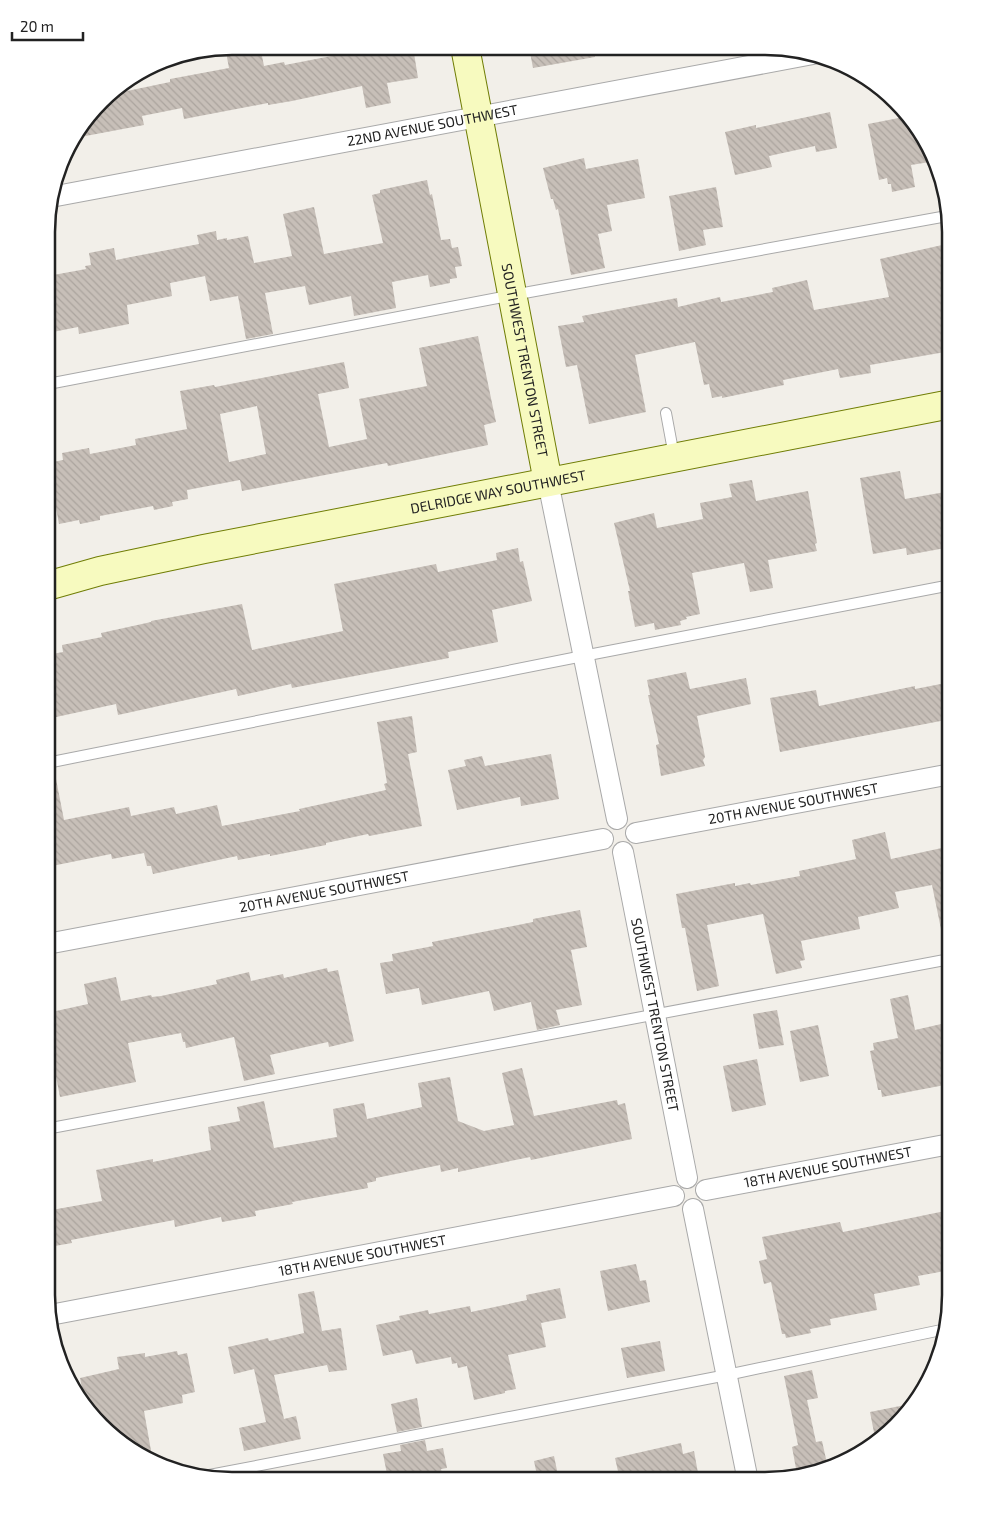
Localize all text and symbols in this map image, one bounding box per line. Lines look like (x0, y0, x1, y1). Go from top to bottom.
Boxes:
scale bar (12, 10, 84, 42)
text: 20 m (20, 17, 54, 35)
street label: 22ND AVENUE SOUTHWEST (345, 101, 519, 149)
street label: SOUTHWEST TRENTON STREET (498, 262, 552, 459)
street label: DELRIDGE WAY SOUTHWEST (409, 466, 587, 517)
street label: 20TH AVENUE SOUTHWEST (707, 779, 880, 827)
street label: 20TH AVENUE SOUTHWEST (238, 867, 410, 916)
street label: SOUTHWEST TRENTON STREET (628, 917, 683, 1113)
street label: 18TH AVENUE SOUTHWEST (742, 1142, 913, 1191)
street label: 18TH AVENUE SOUTHWEST (277, 1231, 448, 1279)

